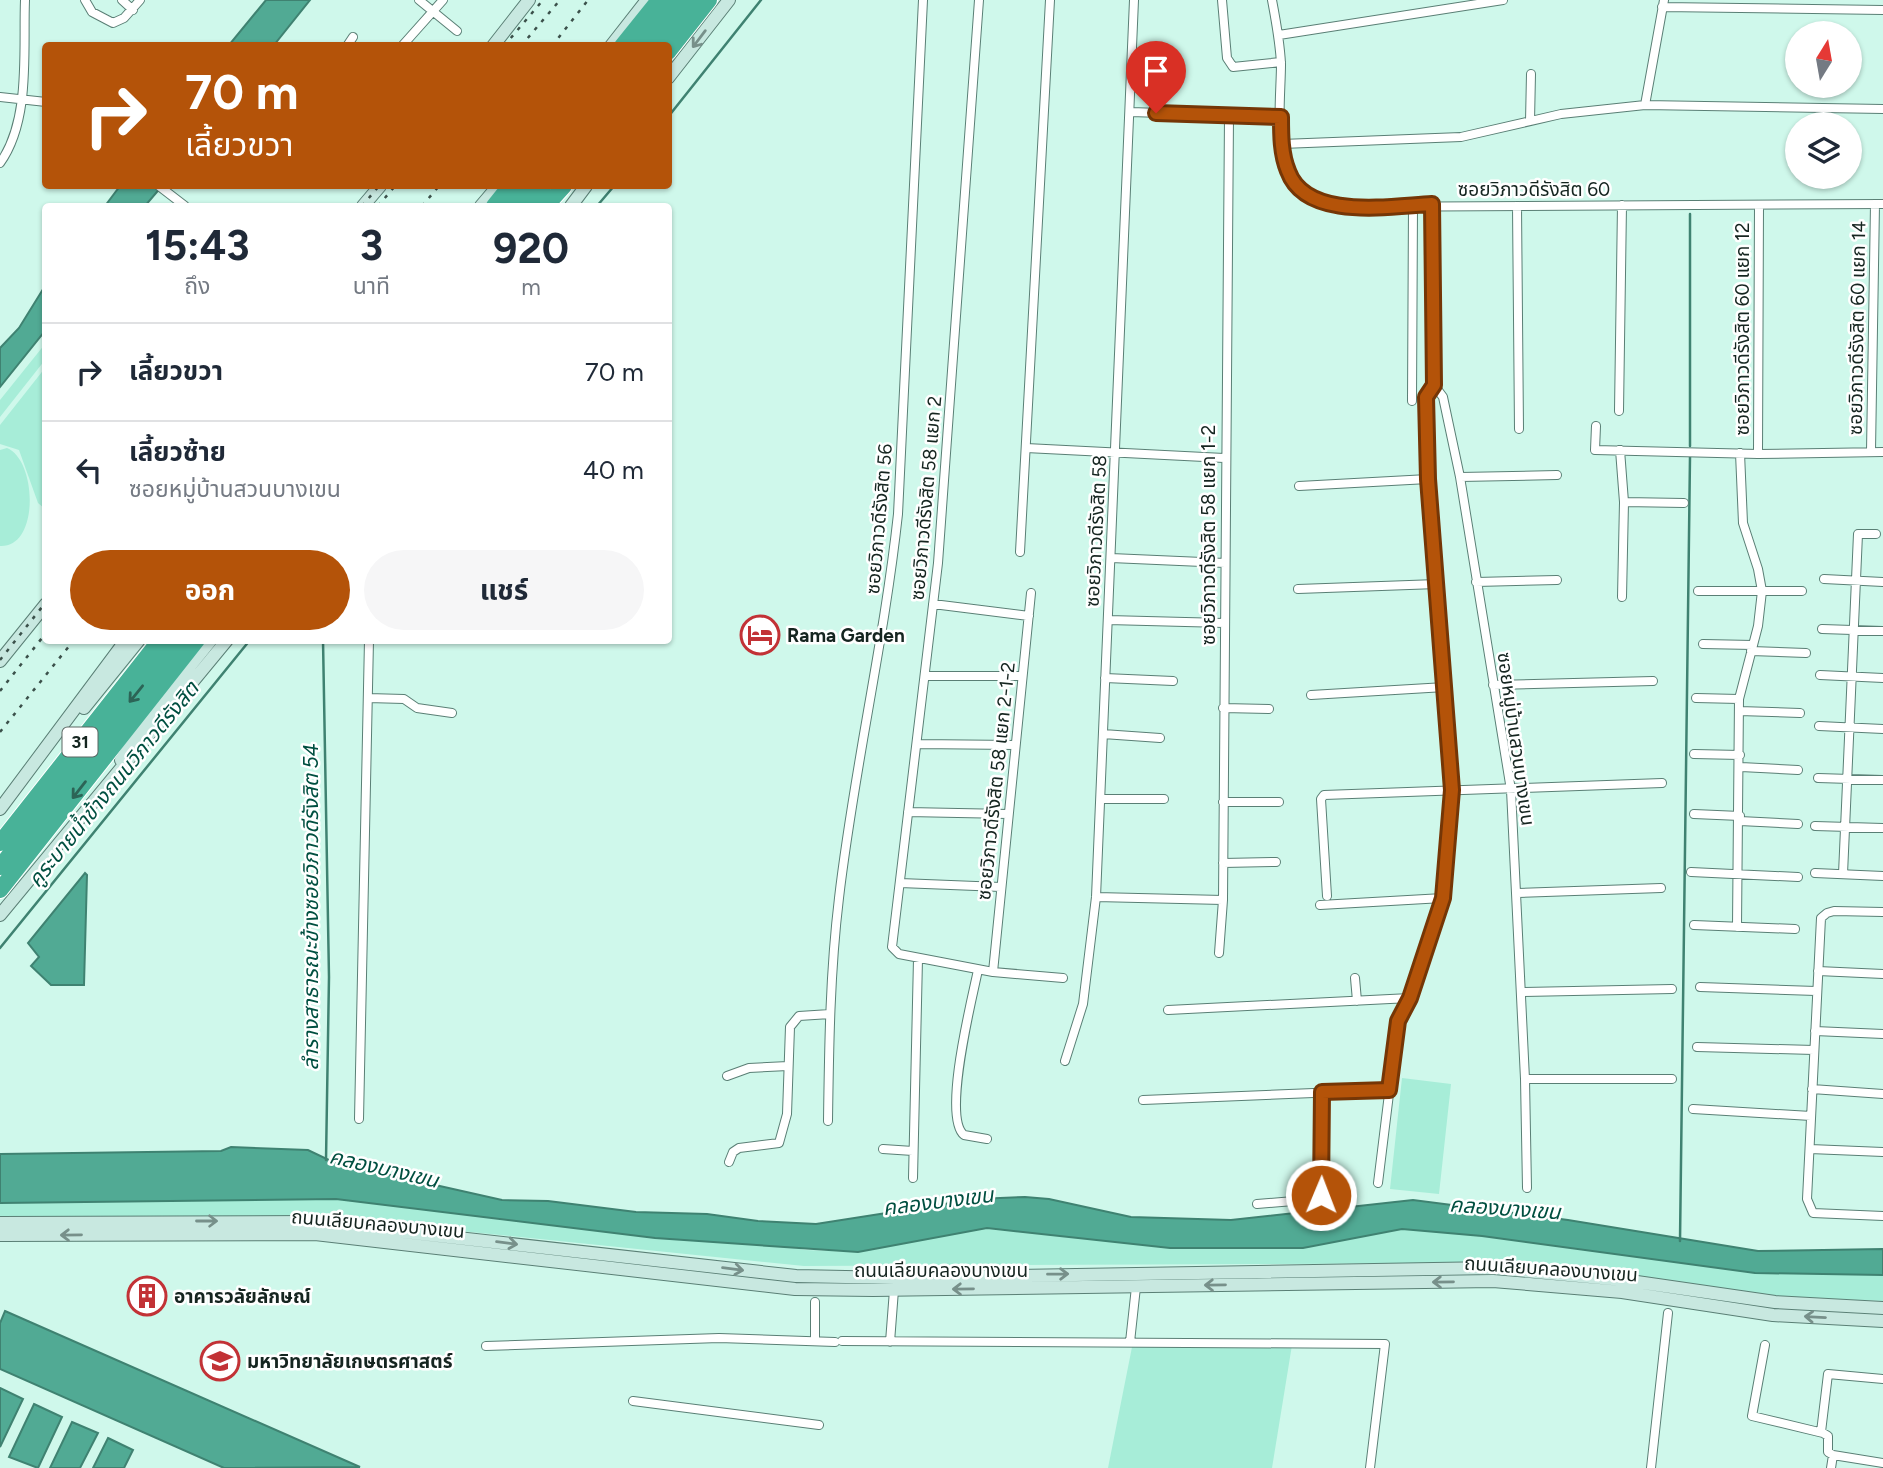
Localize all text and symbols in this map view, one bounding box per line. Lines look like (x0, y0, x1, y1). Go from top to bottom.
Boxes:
north arrow (1785, 21, 1862, 98)
map controls (1785, 21, 1862, 189)
one-way arrow (691, 29, 706, 48)
pin (1126, 41, 1186, 113)
icon: arrive (1137, 52, 1175, 90)
text: 70 m (185, 62, 298, 121)
icon: right (70, 70, 161, 161)
button: layers (1785, 112, 1862, 189)
text: เลี้ยวขวา (185, 126, 293, 164)
street label: ซอยวิภาวดีรังสิต 60 (1458, 178, 1610, 201)
text: 15:43 (145, 220, 250, 271)
text: 3 (360, 220, 383, 271)
street label: ซอยวิภาวดีรังสิต 60 แยก 14 (1844, 220, 1870, 435)
street label: ซอยวิภาวดีรังสิต 60 แยก 12 (1731, 222, 1754, 436)
text: 920 (493, 223, 569, 274)
text: ถึง (184, 272, 210, 300)
text: นาที (353, 272, 390, 300)
text: m (521, 273, 541, 301)
icon: right (70, 353, 108, 391)
text: เลี้ยวขวา (129, 355, 223, 387)
text: 70 m (585, 356, 644, 388)
street label: ซอยวิภาวดีรังสิต 58 แยก 2 (906, 395, 946, 601)
street label: ซอยวิภาวดีรังสิต 58 แยก 1-2 (1197, 425, 1220, 645)
text: เลี้ยวซ้าย (129, 436, 226, 468)
street label: ซอยวิภาวดีรังสิต 56 (861, 442, 897, 595)
icon: left (70, 451, 108, 489)
text: 40 m (583, 454, 644, 486)
street label: ซอยวิภาวดีรังสิต 58 (1081, 454, 1111, 608)
text: ซอยหมู่บ้านสวนบางเขน (129, 475, 341, 503)
button: ออก (70, 550, 350, 630)
button: แชร์ (364, 550, 644, 630)
hotel icon: Rama Garden (739, 614, 781, 656)
place label: Rama Garden (787, 624, 905, 647)
street label: ซอยหมู่บ้านสวนบางเขน (1491, 651, 1540, 827)
street label: ซอยวิภาวดีรังสิต 58 แยก 2-1-2 (972, 661, 1020, 901)
water label: คูระบายน้ำข้างถนนวิภาวดีรังสิต (21, 674, 205, 892)
one-way arrow (129, 684, 144, 702)
road number: 31 (62, 728, 98, 756)
water label: ลำรางสาธารณะข้างซอยวิภาวดีรังสิต 54 (298, 744, 323, 1070)
one-way arrow (71, 781, 86, 799)
water label: คลองบางเขน (327, 1143, 442, 1193)
position arrow (1284, 1158, 1358, 1232)
water label: คลองบางเขน (881, 1182, 996, 1220)
water label: คลองบางเขน (1449, 1192, 1562, 1224)
street label: ถนนเลียบคลองบางเขน (290, 1205, 466, 1243)
one-way arrow (195, 1214, 218, 1228)
one-way arrow (60, 1228, 83, 1241)
one-way arrow (495, 1236, 518, 1249)
street label: ถนนเลียบคลองบางเขน (1463, 1251, 1639, 1287)
street label: ถนนเลียบคลองบางเขน (854, 1259, 1028, 1282)
one-way arrow (721, 1262, 744, 1275)
one-way arrow (1046, 1267, 1069, 1281)
building icon: อาคารวลัยลักษณ์ (126, 1275, 168, 1317)
one-way arrow (1431, 1275, 1454, 1288)
one-way arrow (1204, 1279, 1227, 1292)
one-way arrow (952, 1282, 975, 1296)
place label: อาคารวลัยลักษณ์ (174, 1285, 311, 1308)
one-way arrow (1804, 1310, 1827, 1323)
school or university icon: มหาวิทยาลัยเกษตรศาสตร์ (199, 1340, 241, 1382)
place label: มหาวิทยาลัยเกษตรศาสตร์ (247, 1350, 453, 1373)

